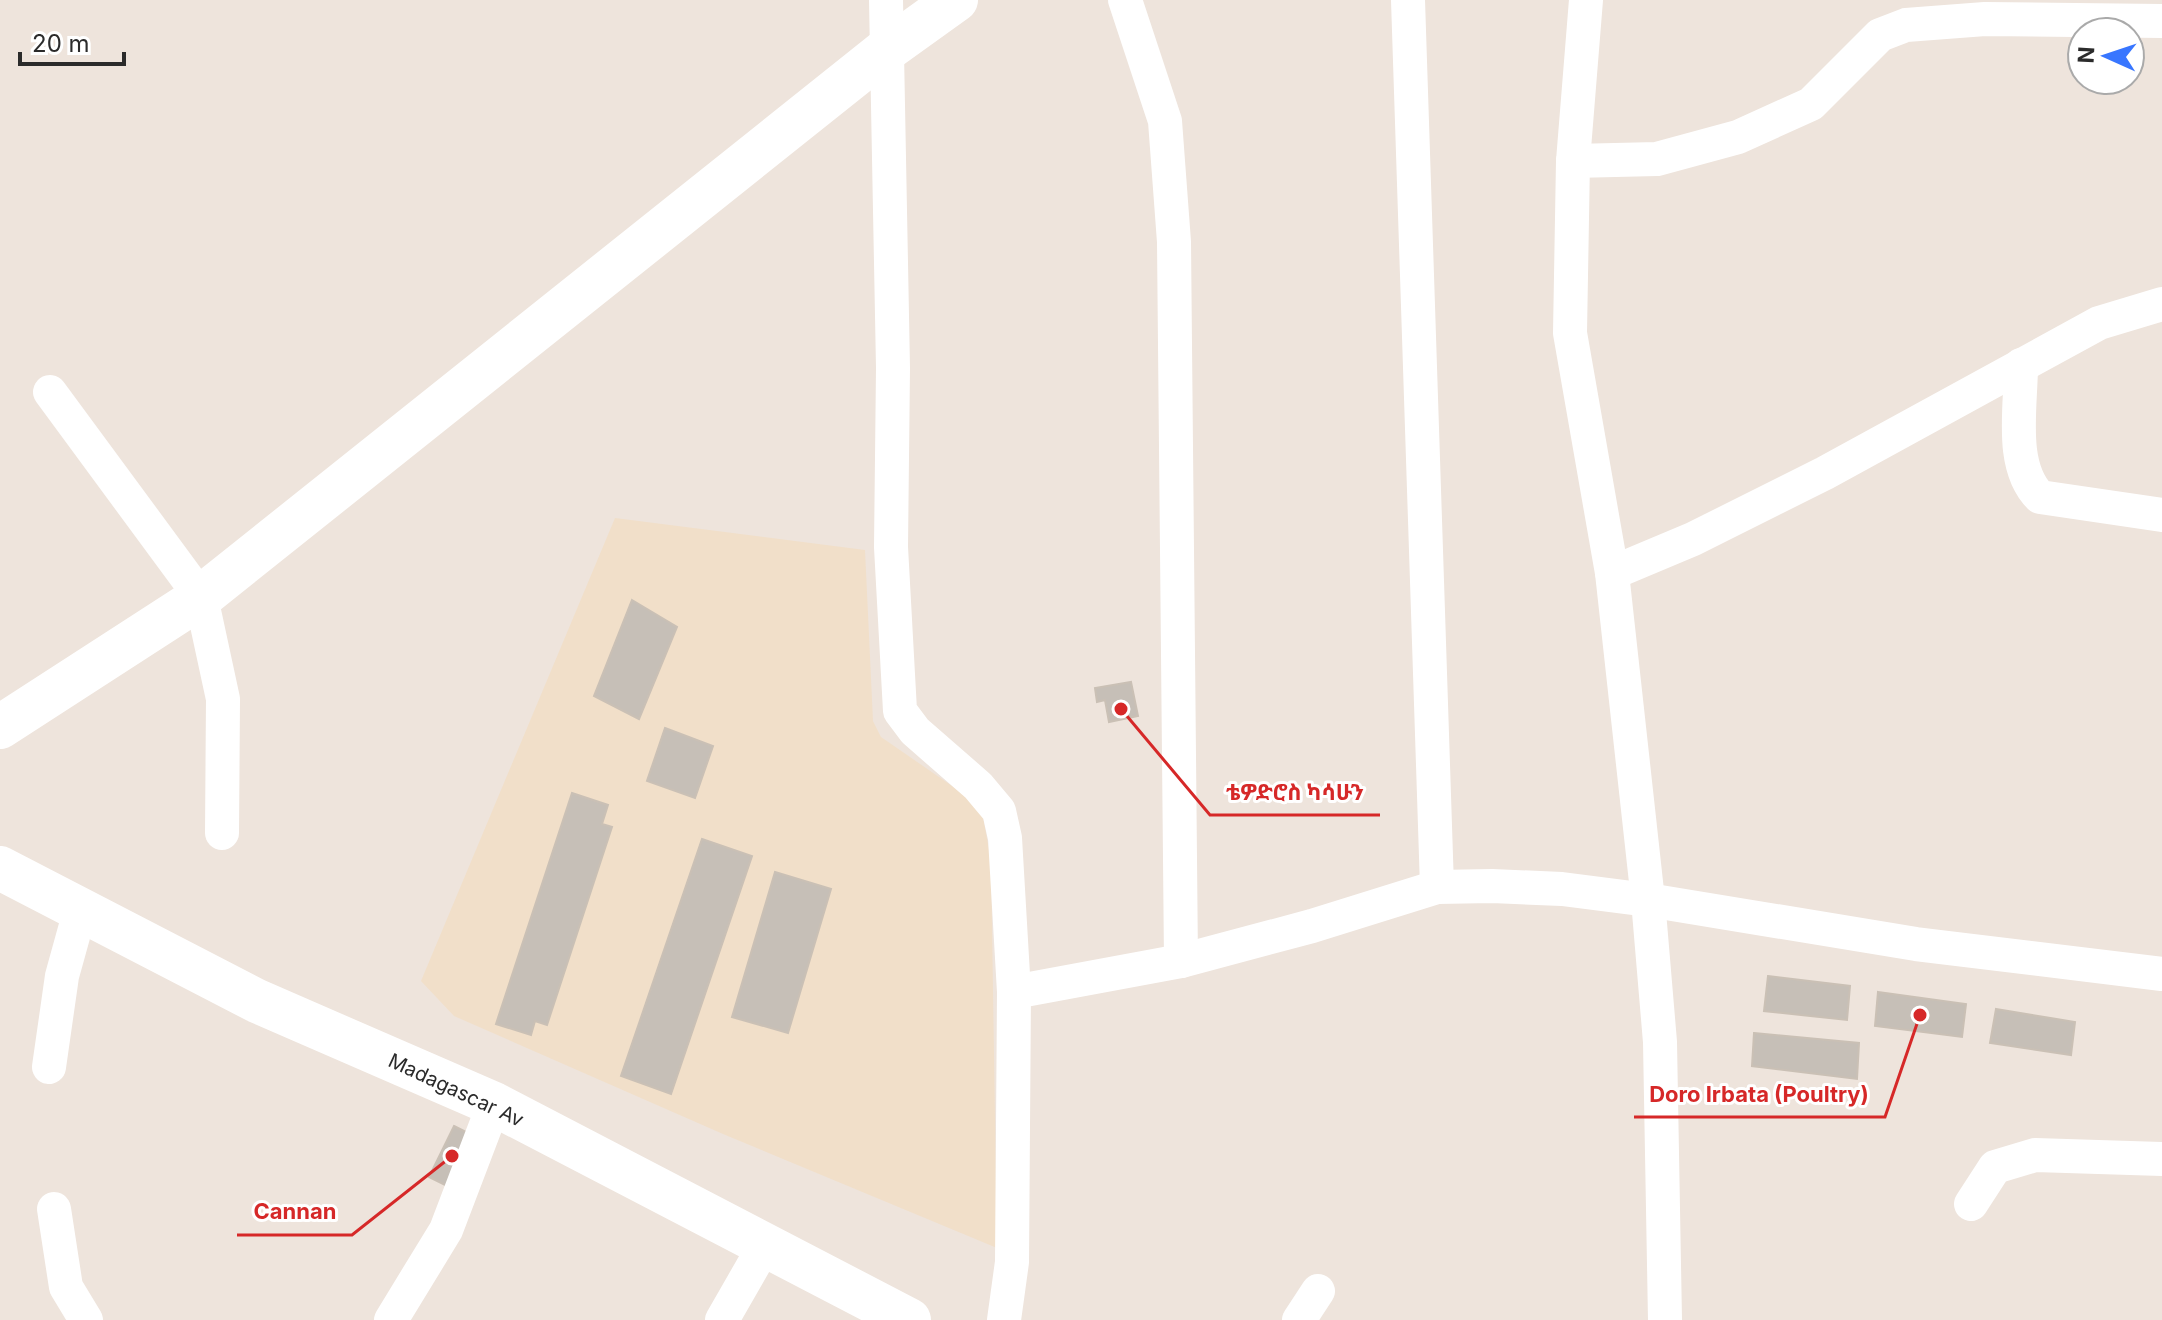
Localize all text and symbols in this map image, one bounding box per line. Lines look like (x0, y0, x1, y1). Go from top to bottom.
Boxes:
scale bar (20, 16, 124, 66)
north arrow (2066, 16, 2146, 96)
text: 20 m (32, 29, 90, 58)
text: N (2073, 46, 2099, 64)
callout: ቴዎድሮስ ካሳሁን (1210, 769, 1380, 815)
text: ቴዎድሮስ ካሳሁን (1226, 779, 1364, 805)
street label: Madagascar Av (385, 1048, 527, 1132)
callout: Doro Irbata (Poultry) (1634, 1071, 1885, 1117)
text: Doro Irbata (Poultry) (1649, 1081, 1869, 1107)
callout: Cannan (237, 1189, 352, 1235)
text: Cannan (254, 1198, 336, 1224)

